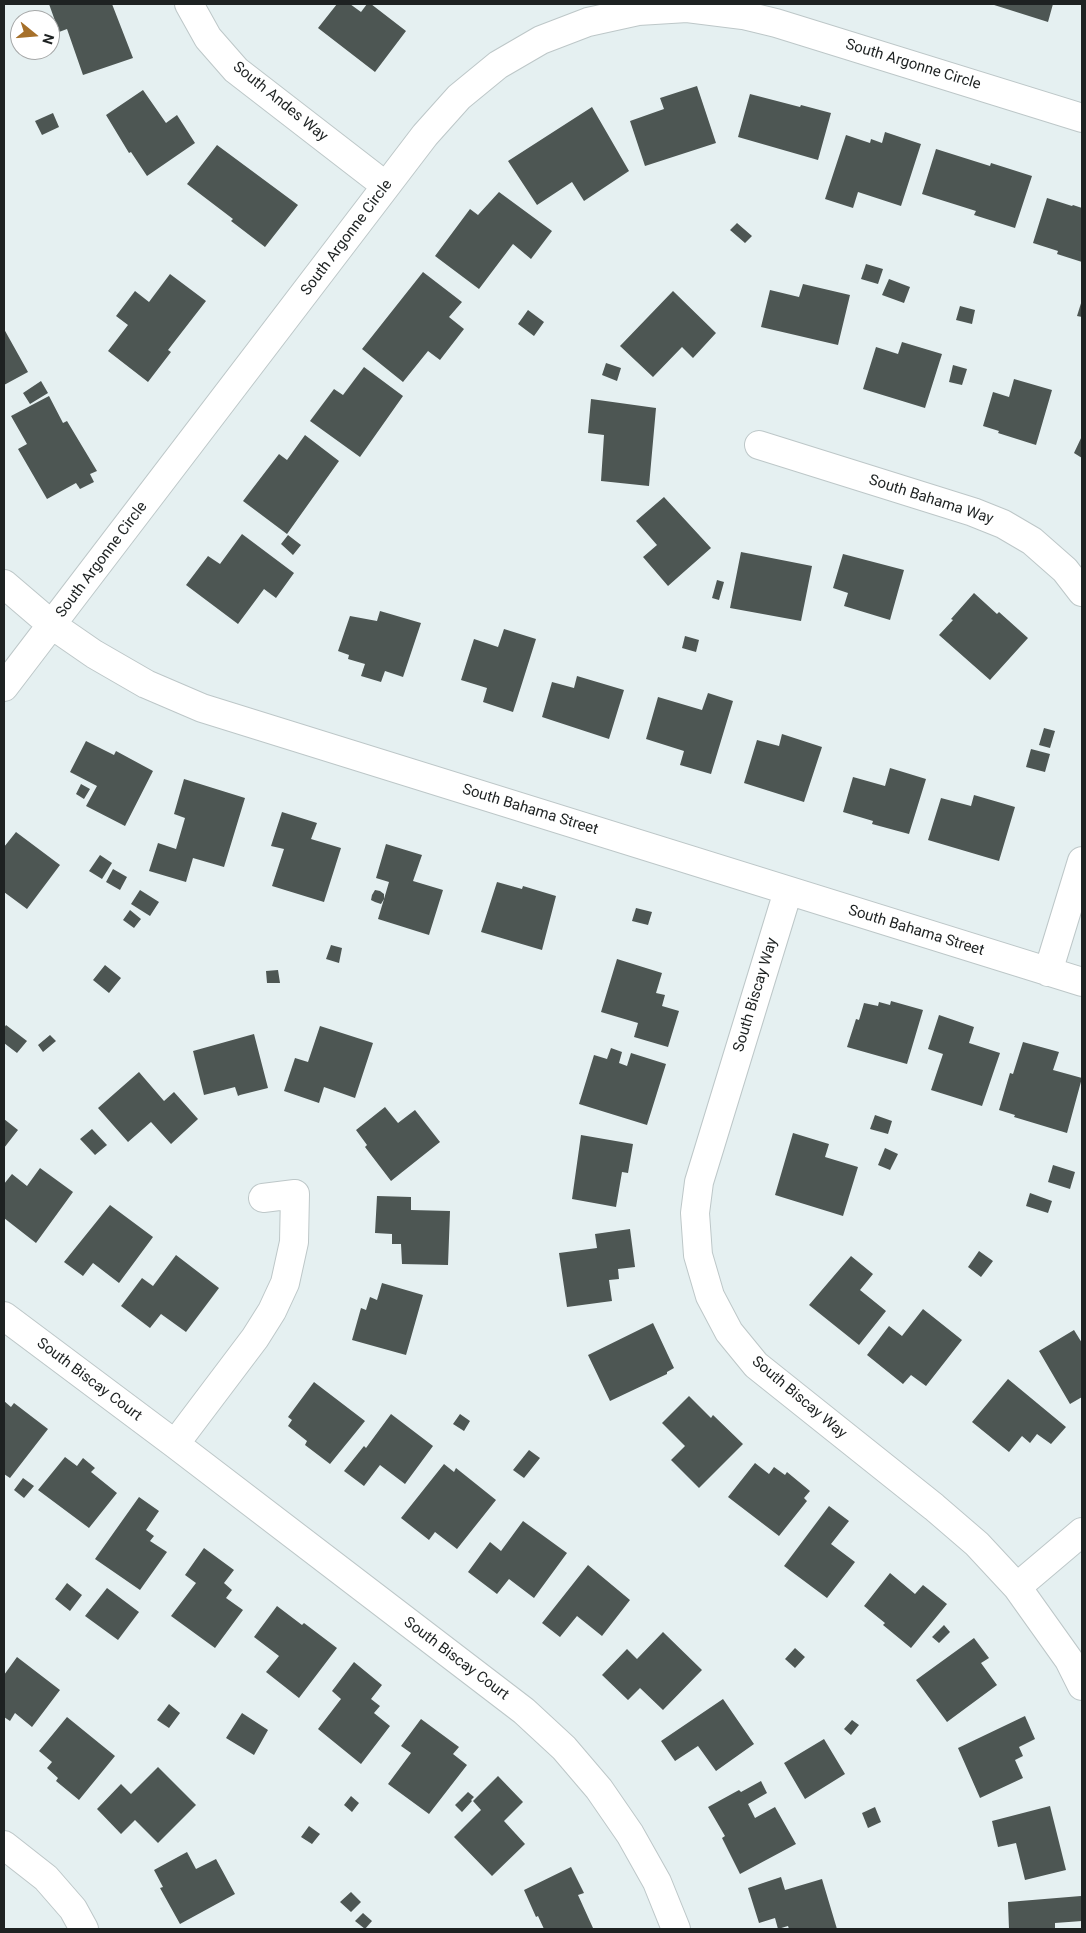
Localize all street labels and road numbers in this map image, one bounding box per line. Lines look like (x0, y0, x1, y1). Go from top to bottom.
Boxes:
street label: South Argonne Circle (843, 36, 983, 94)
street label: South Andes Way (229, 58, 331, 146)
street label: South Argonne Circle (298, 177, 396, 299)
street label: South Bahama Way (866, 471, 996, 529)
street label: South Argonne Circle (53, 499, 151, 621)
street label: South Bahama Street (460, 781, 600, 839)
street label: South Bahama Street (846, 902, 986, 960)
street label: South Biscay Way (730, 936, 782, 1054)
street label: South Biscay Court (33, 1335, 145, 1425)
street label: South Biscay Way (748, 1353, 850, 1443)
street label: South Biscay Court (400, 1614, 512, 1704)

